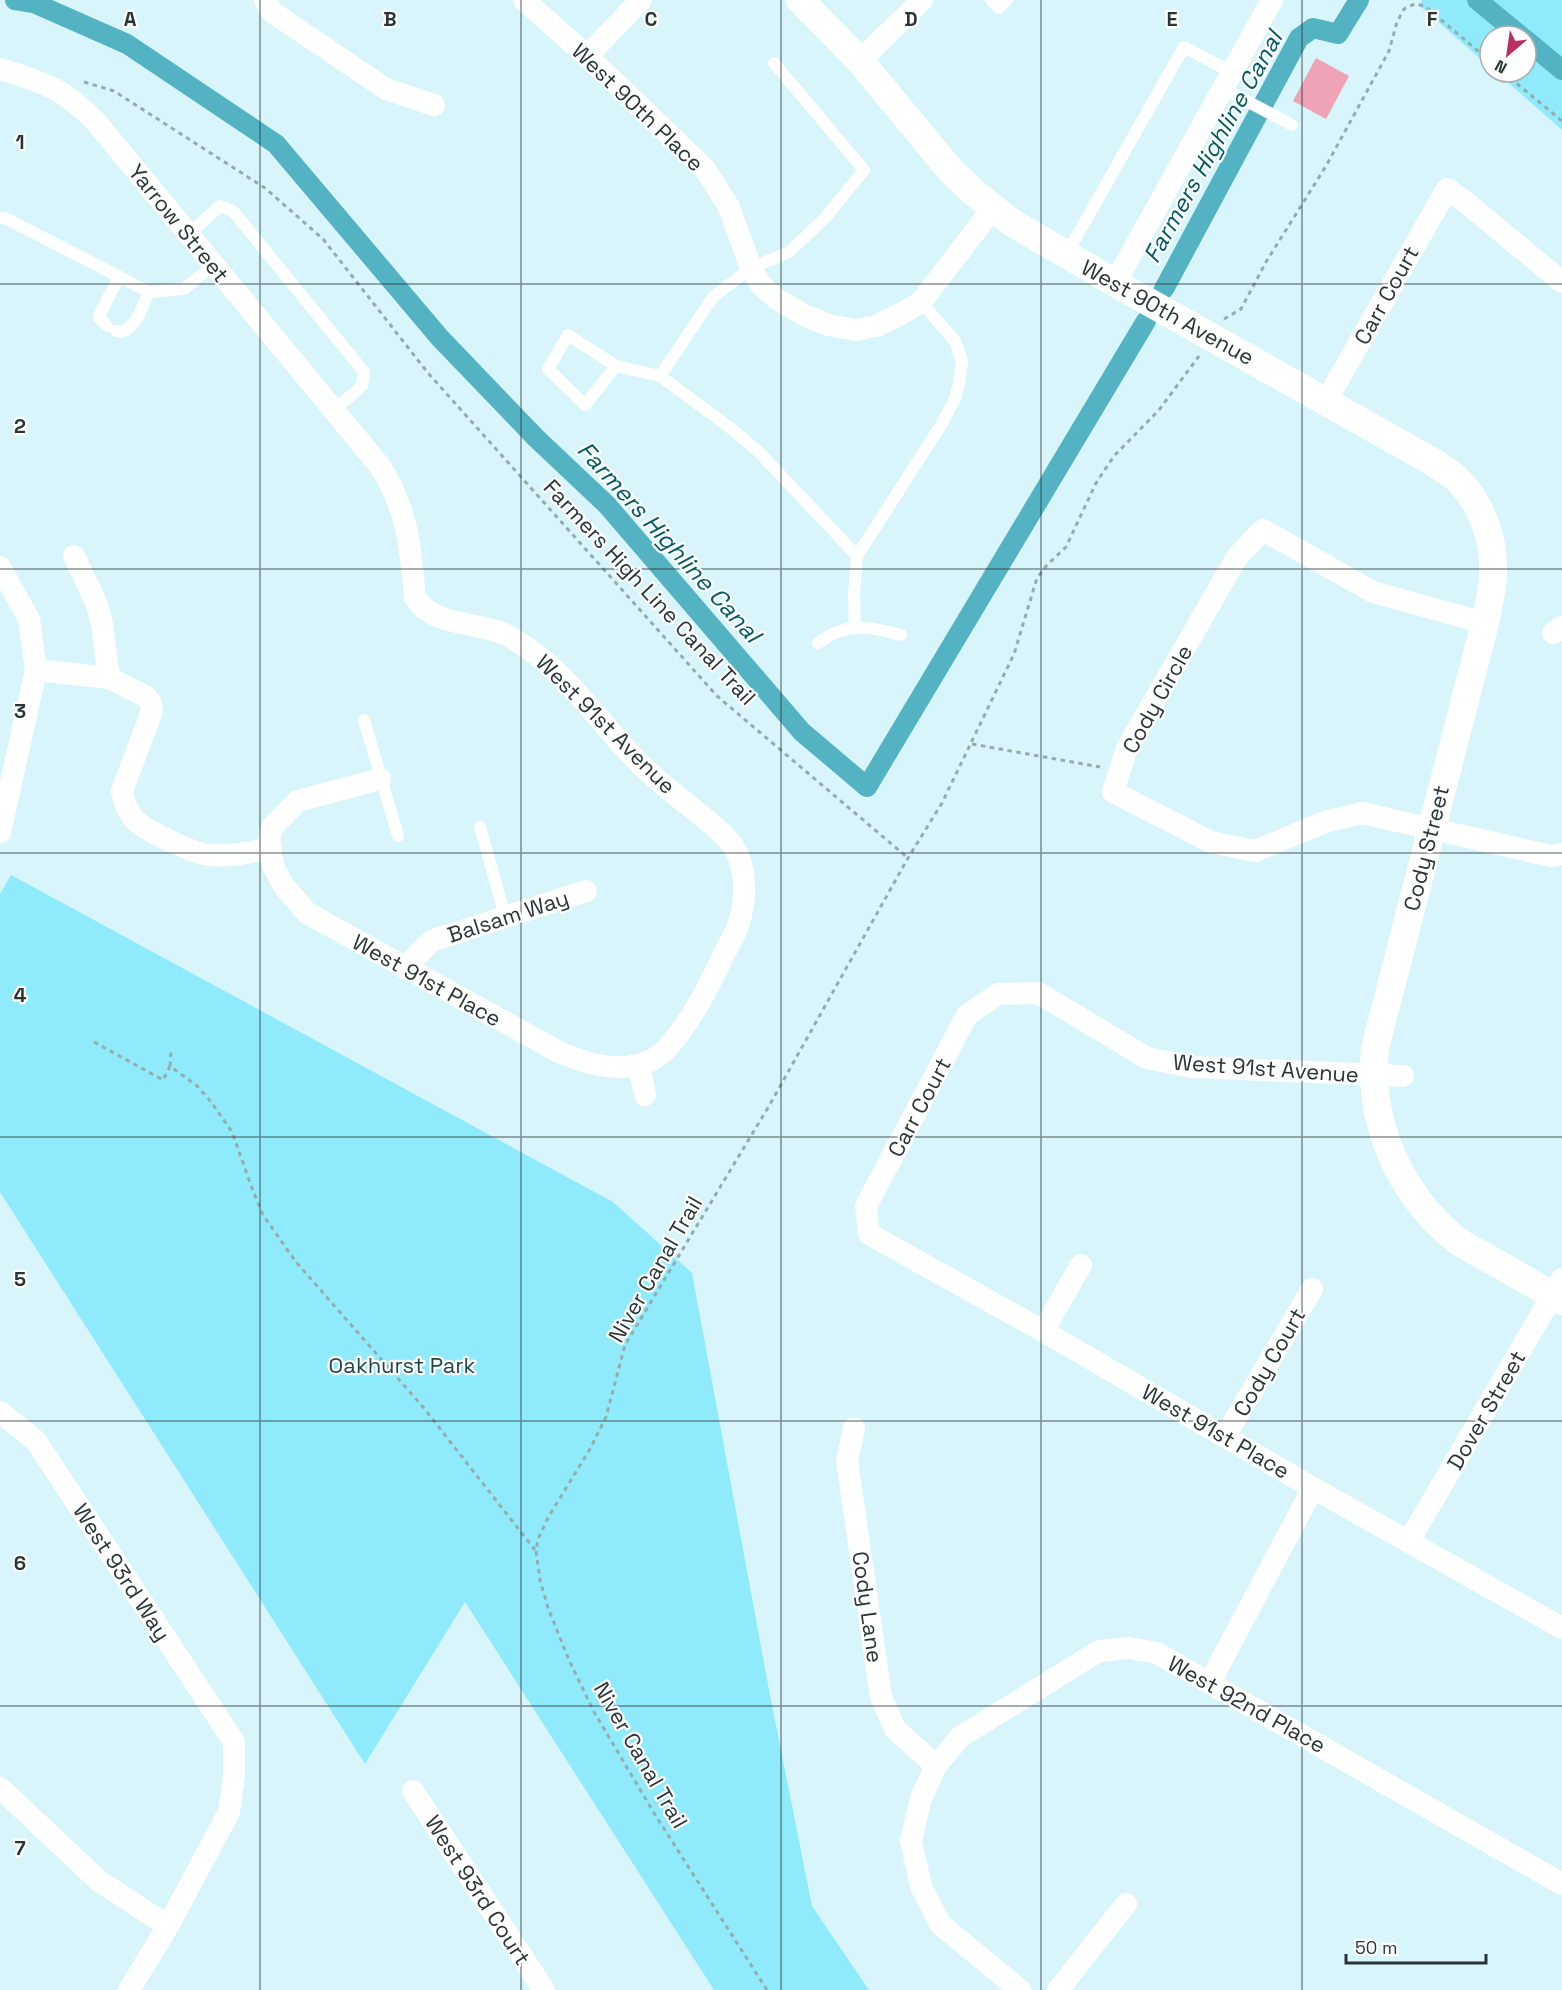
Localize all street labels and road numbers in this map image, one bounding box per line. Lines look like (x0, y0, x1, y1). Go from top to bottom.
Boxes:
street label: West 90th Place (566, 37, 710, 177)
street label: Yarrow Street (123, 158, 235, 288)
street label: Carr Court (1347, 241, 1425, 349)
street label: West 90th Avenue (1077, 253, 1259, 371)
street label: Farmers High Line Canal Trail (538, 473, 762, 711)
street label: Cody Circle (1116, 640, 1198, 758)
street label: West 91st Avenue (530, 648, 682, 800)
street label: Cody Street (1397, 782, 1455, 914)
street label: Balsam Way (444, 883, 572, 949)
street label: West 91st Place (348, 928, 506, 1032)
street label: West 91st Avenue (1172, 1048, 1360, 1088)
street label: Carr Court (881, 1052, 957, 1162)
street label: Niver Canal Trail (602, 1191, 708, 1347)
street label: Cody Court (1227, 1303, 1311, 1421)
street label: Dover Street (1441, 1345, 1531, 1475)
street label: West 91st Place (1137, 1377, 1295, 1485)
street label: West 93rd Way (67, 1498, 177, 1646)
street label: Cody Lane (846, 1550, 890, 1664)
street label: West 92nd Place (1163, 1649, 1331, 1759)
street label: Niver Canal Trail (588, 1677, 694, 1833)
street label: West 93rd Court (419, 1810, 537, 1970)

